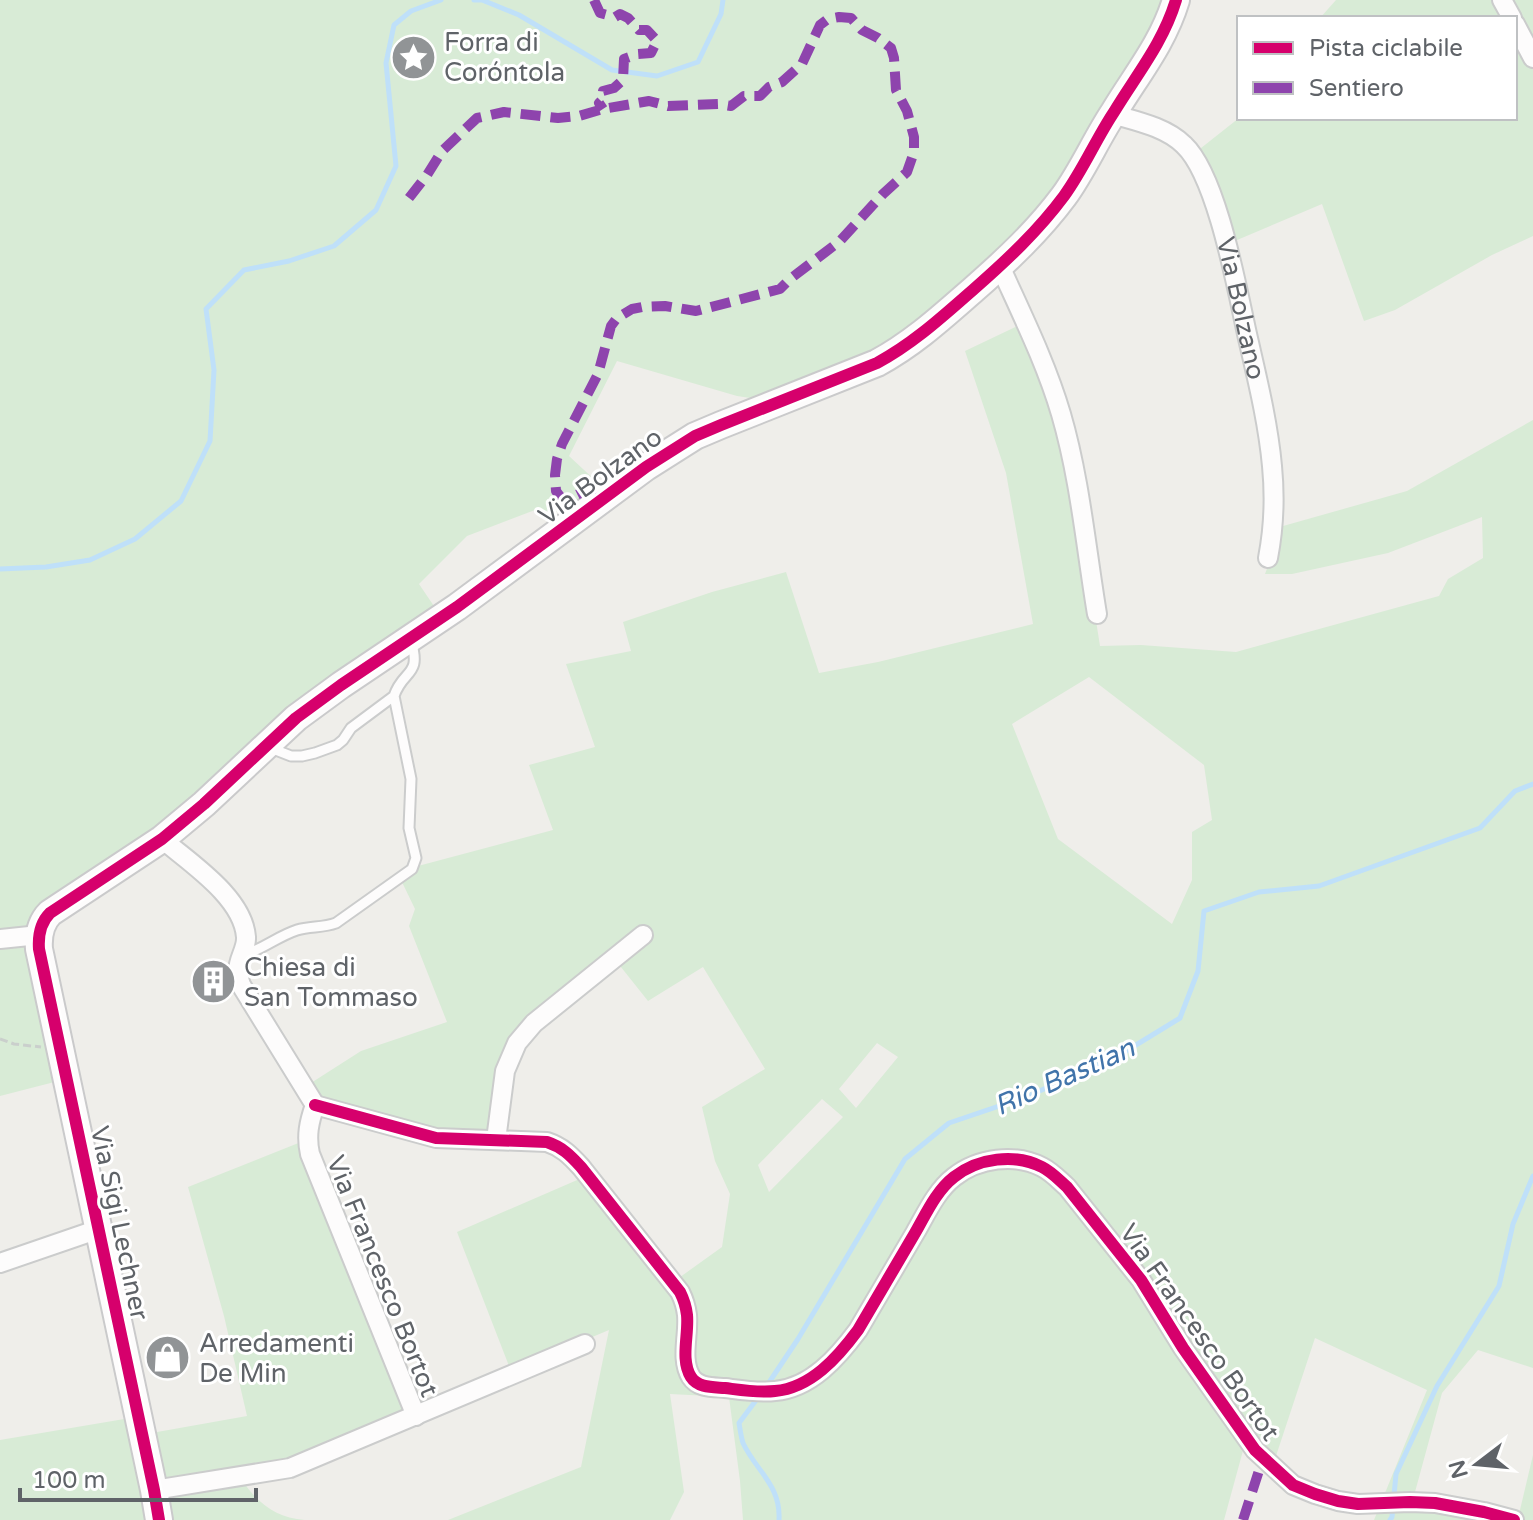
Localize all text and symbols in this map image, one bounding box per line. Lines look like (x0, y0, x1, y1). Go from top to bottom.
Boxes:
legend (1237, 16, 1517, 120)
place label: Forra di Coróntola (444, 27, 565, 88)
place icon: Forra di Coróntola (389, 33, 437, 81)
text: Pista ciclabile (1309, 34, 1463, 63)
text: Sentiero (1309, 74, 1404, 103)
street label: Via Bolzano (1210, 234, 1272, 383)
street label: Via Bolzano (533, 421, 668, 532)
place label: Chiesa di San Tommaso (244, 952, 418, 1013)
building icon: Chiesa di San Tommaso (189, 958, 237, 1006)
water label: Rio Bastian (989, 1030, 1141, 1123)
street label: Via Sigi Lechner (84, 1123, 155, 1323)
street label: Via Francesco Bortot (320, 1151, 445, 1401)
street label: Via Francesco Bortot (1113, 1218, 1286, 1447)
place label: Arredamenti De Min (199, 1328, 354, 1389)
shop icon: Arredamenti De Min (144, 1334, 192, 1382)
north arrow (1437, 1424, 1517, 1504)
scale bar (20, 1452, 256, 1502)
text: N (1444, 1457, 1474, 1481)
text: 100 m (32, 1466, 106, 1495)

